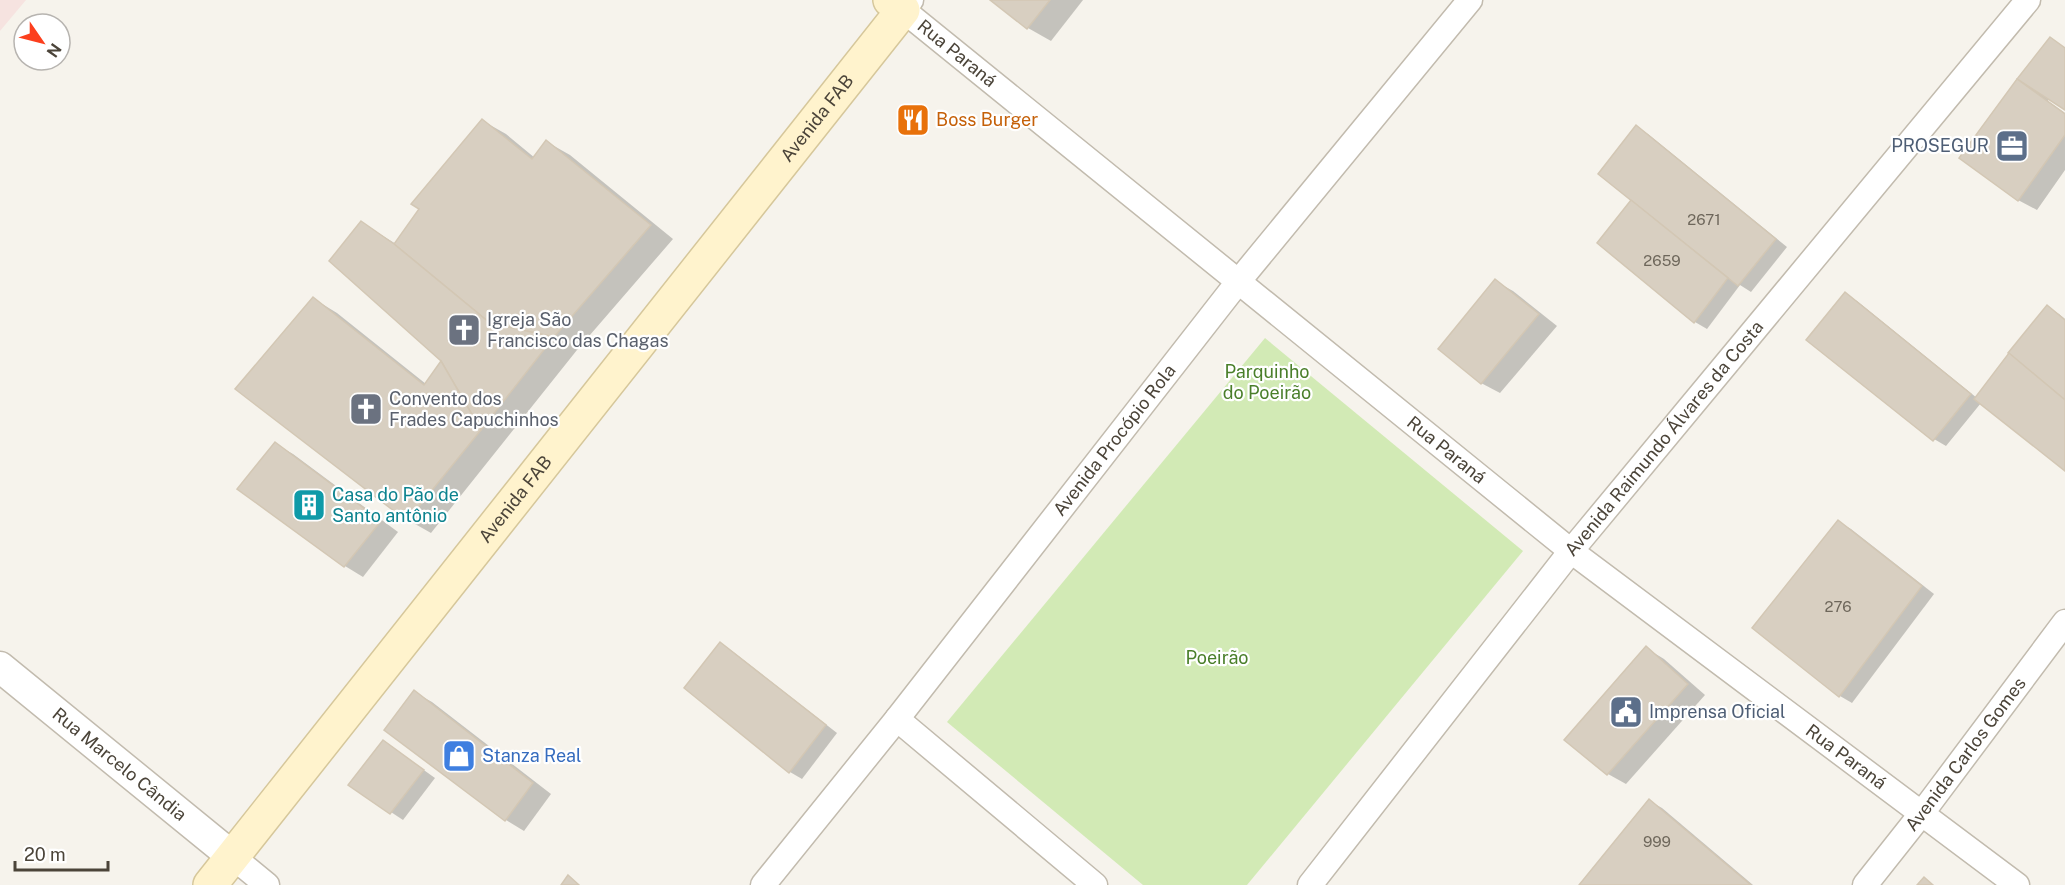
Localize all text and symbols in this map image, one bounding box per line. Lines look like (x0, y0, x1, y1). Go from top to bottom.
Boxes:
north arrow (12, 12, 72, 72)
street label: Rua Paraná (914, 15, 1001, 91)
text: N (43, 40, 65, 61)
street label: Avenida FAB (776, 70, 858, 166)
restaurant icon: Boss Burger (895, 102, 931, 138)
place label: Boss Burger (936, 109, 1038, 130)
office icon: PROSEGUR (1994, 128, 2030, 164)
place label: PROSEGUR (1891, 135, 1989, 156)
house number: 2671 (1687, 211, 1721, 228)
house number: 2659 (1643, 252, 1681, 269)
place label: Igreja São Francisco das Chagas (487, 309, 669, 351)
church icon: Igreja São Francisco das Chagas (446, 312, 482, 348)
street label: Avenida Raimundo Álvares da Costa (1560, 316, 1768, 560)
street label: Avenida Procópio Rola (1049, 360, 1180, 520)
park label: Parquinho do Poeirão (1223, 361, 1311, 403)
place label: Convento dos Frades Capuchinhos (389, 388, 559, 430)
church icon: Convento dos Frades Capuchinhos (348, 391, 384, 427)
street label: Rua Paraná (1403, 412, 1490, 488)
street label: Avenida FAB (474, 451, 556, 547)
place label: Casa do Pão de Santo antônio (332, 484, 459, 526)
building icon: Casa do Pão de Santo antônio (291, 487, 327, 523)
house number: 276 (1825, 598, 1852, 615)
park label: Poeirão (1185, 647, 1249, 668)
street label: Avenida Carlos Gomes (1901, 673, 2030, 835)
public building icon: Imprensa Oficial (1608, 694, 1644, 730)
place label: Imprensa Oficial (1649, 701, 1785, 722)
street label: Rua Marcelo Cândia (48, 703, 191, 825)
street label: Rua Paraná (1802, 720, 1891, 793)
shop icon: Stanza Real (441, 738, 477, 774)
place label: Stanza Real (482, 745, 581, 766)
house number: 999 (1643, 833, 1671, 850)
scale bar (15, 834, 108, 872)
text: 20 m (24, 844, 66, 865)

